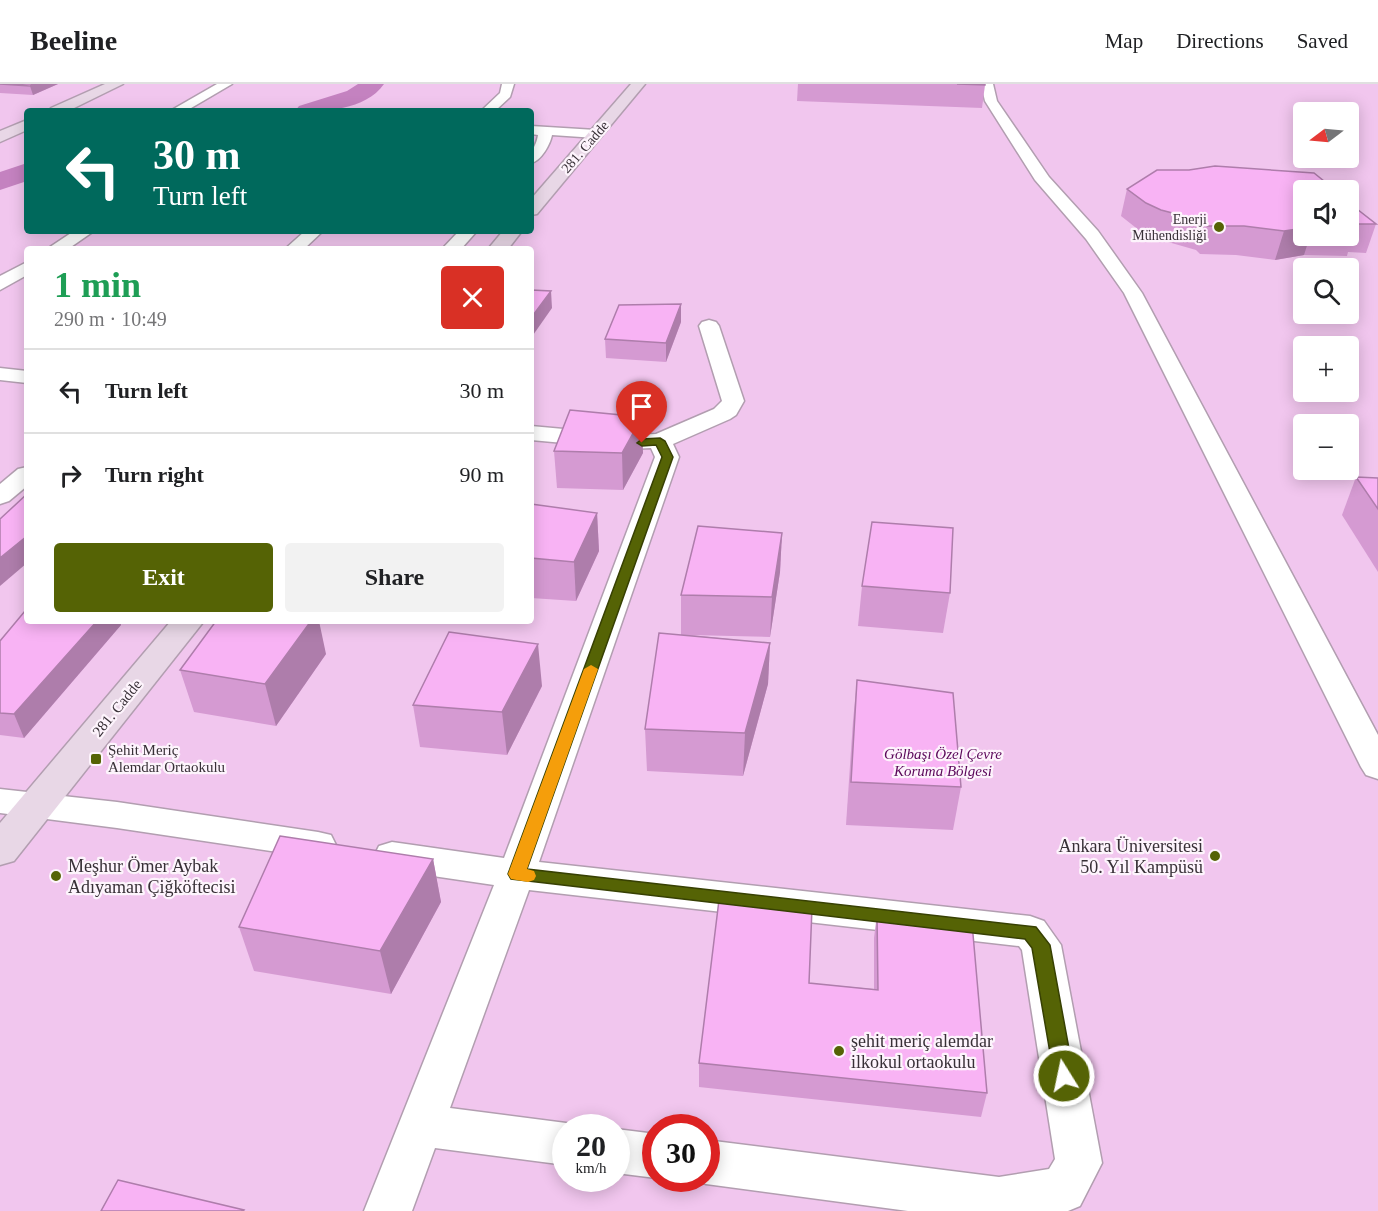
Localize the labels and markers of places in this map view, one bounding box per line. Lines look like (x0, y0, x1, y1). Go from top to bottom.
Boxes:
place label: Enerji Mühendisliği (1132, 212, 1207, 243)
marker: Enerji Mühendisliği (1212, 220, 1226, 234)
pin (616, 381, 667, 443)
place label: Şehit Meriç Alemdar Ortaokulu (108, 742, 226, 775)
marker: Şehit Meriç Alemdar Ortaokulu (89, 752, 103, 766)
place label: Ankara Üniversitesi 50. Yıl Kampüsü (1059, 836, 1203, 877)
marker: Ankara Üniversitesi 50. Yıl Kampüsü (1208, 849, 1222, 863)
place label: Meşhur Ömer Aybak Adıyaman Çiğköftecisi (68, 856, 235, 897)
marker: Meşhur Ömer Aybak Adıyaman Çiğköftecisi (49, 869, 63, 883)
place label: şehit meriç alemdar ilkokul ortaokulu (851, 1031, 993, 1072)
marker: şehit meriç alemdar ilkokul ortaokulu (832, 1044, 846, 1058)

